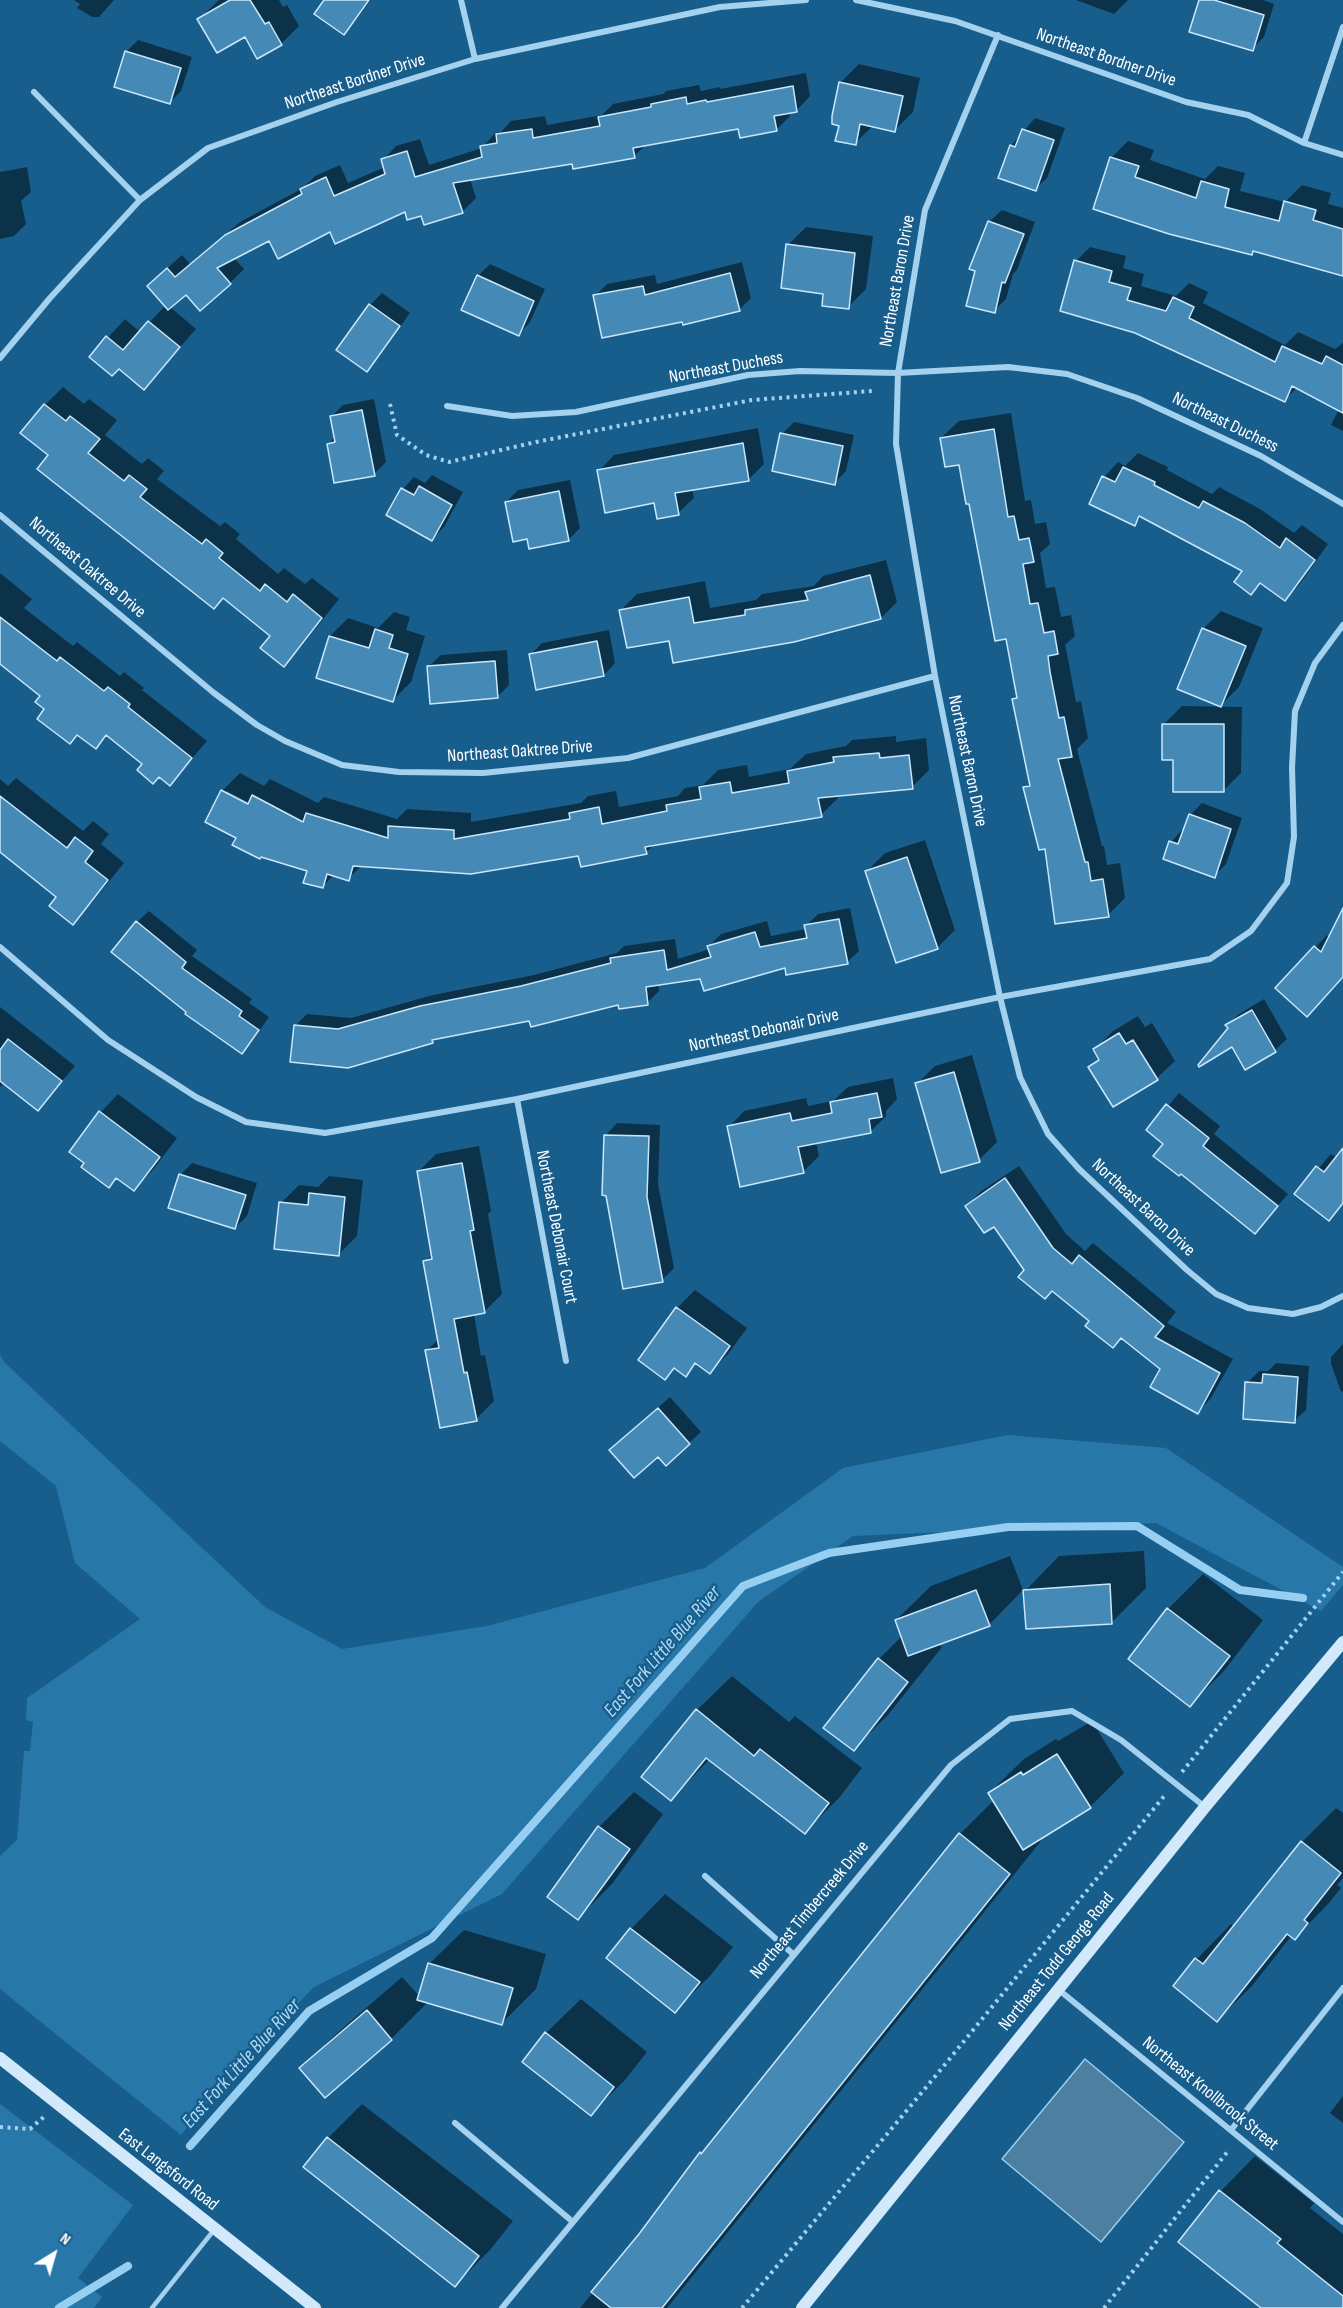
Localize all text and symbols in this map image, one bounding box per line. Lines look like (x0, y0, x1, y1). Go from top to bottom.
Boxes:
street label: Northeast Bordner Drive (1033, 24, 1179, 92)
street label: Northeast Bordner Drive (282, 49, 428, 115)
street label: Northeast Baron Drive (876, 213, 920, 349)
street label: Northeast Duchess (667, 347, 785, 389)
street label: Northeast Duchess (1168, 388, 1282, 458)
street label: Northeast Oaktree Drive (24, 513, 150, 623)
street label: Northeast Baron Drive (943, 693, 991, 829)
street label: Northeast Oaktree Drive (446, 736, 594, 768)
street label: Northeast Debonair Drive (687, 1005, 841, 1057)
street label: Northeast Debonair Court (531, 1149, 581, 1305)
street label: Northeast Baron Drive (1087, 1155, 1199, 1261)
water label: East Fork Little Blue River (599, 1581, 727, 1723)
street label: Northeast Timbercreek Drive (746, 1837, 874, 1983)
street label: Northeast Todd George Road (995, 1889, 1119, 2035)
water label: East Fork Little Blue River (178, 1994, 306, 2134)
street label: Northeast Knollbrook Street (1137, 2032, 1283, 2156)
street label: East Langsford Road (114, 2124, 222, 2216)
north arrow (24, 2224, 84, 2284)
text: N (56, 2229, 74, 2249)

